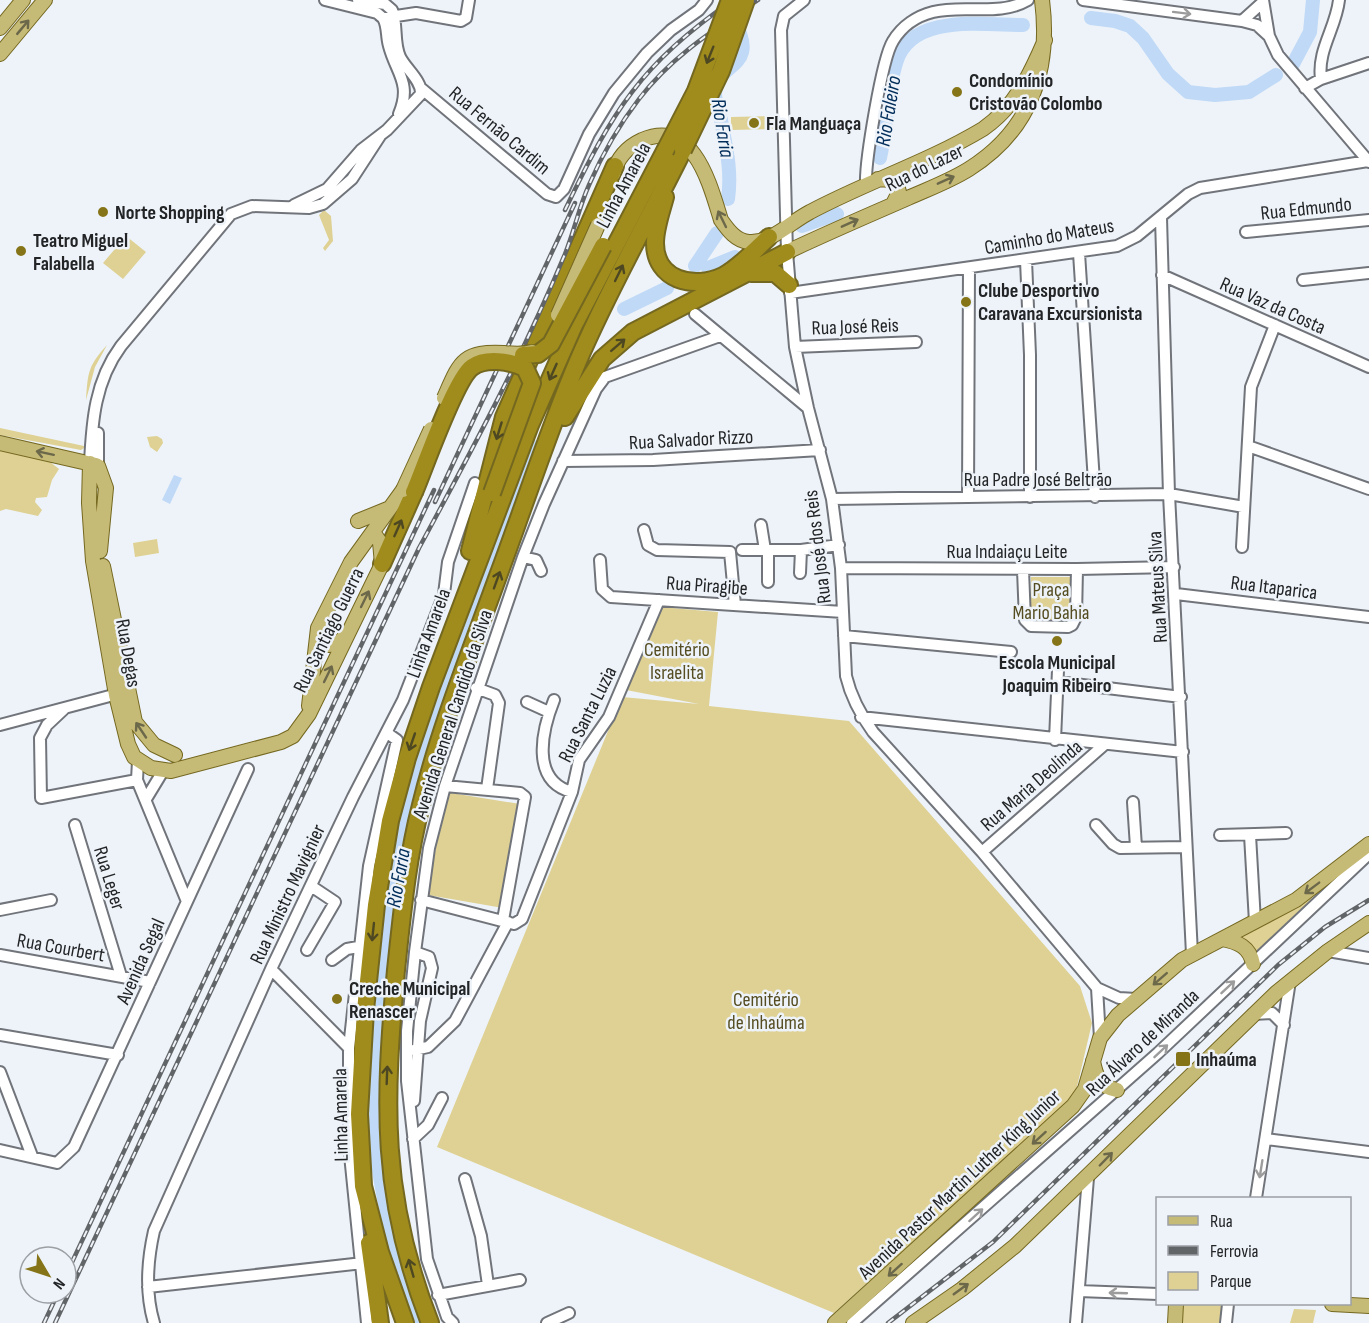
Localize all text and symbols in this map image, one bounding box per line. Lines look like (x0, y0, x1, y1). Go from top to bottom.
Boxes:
one-way arrow (1172, 8, 1192, 19)
one-way arrow (16, 19, 29, 35)
one-way arrow (704, 45, 715, 64)
place label: Condomínio Cristovão Colombo (969, 69, 1103, 116)
water label: Rio Faleiro (871, 74, 906, 148)
street label: Rua Fernão Cardim (444, 81, 555, 180)
marker: Condomínio Cristovão Colombo (950, 85, 964, 99)
water label: Rio Faria (706, 97, 740, 160)
place label: Fla Manguaça (766, 112, 861, 136)
marker: Fla Manguaça (747, 116, 761, 130)
street label: Linha Amarela (591, 139, 656, 232)
street label: Rua do Lazer (881, 139, 968, 197)
one-way arrow (937, 174, 955, 186)
street label: Rua Edmundo (1259, 192, 1353, 226)
place label: Norte Shopping (115, 201, 225, 225)
marker: Norte Shopping (96, 205, 110, 219)
one-way arrow (716, 210, 728, 228)
street label: Caminho do Mateus (983, 214, 1116, 260)
one-way arrow (841, 217, 859, 229)
place label: Teatro Miguel Falabella (33, 229, 128, 276)
marker: Teatro Miguel Falabella (14, 244, 28, 258)
one-way arrow (613, 264, 625, 282)
street label: Rua Vaz da Costa (1216, 272, 1329, 340)
place label: Clube Desportivo Caravana Excursionista (978, 279, 1142, 326)
marker: Clube Desportivo Caravana Excursionista (959, 295, 973, 309)
street label: Rua José Reis (811, 313, 899, 341)
one-way arrow (610, 338, 626, 351)
one-way arrow (546, 363, 558, 381)
one-way arrow (493, 421, 504, 440)
street label: Rua Salvador Rizzo (628, 425, 754, 455)
one-way arrow (36, 447, 55, 459)
street label: Rua Padre José Beltrão (964, 468, 1112, 492)
street label: Rua José dos Reis (799, 489, 837, 605)
one-way arrow (393, 520, 405, 538)
street label: Rua Mateus Silva (1143, 530, 1173, 643)
street label: Rua Indaiaçu Leite (947, 540, 1068, 564)
street label: Rua Santiago Guerra (288, 564, 369, 697)
one-way arrow (492, 571, 503, 590)
street label: Rua Piragibe (665, 571, 749, 601)
street label: Rua Itaparica (1229, 571, 1319, 605)
park label: Praça Mario Bahia (1012, 578, 1090, 625)
street label: Linha Amarela (402, 585, 456, 681)
one-way arrow (360, 590, 371, 608)
street label: Avenida General Candido da Silva (408, 607, 498, 823)
street label: Rua Degas (110, 617, 146, 689)
marker: Escola Municipal Joaquim Ribeiro (1050, 634, 1064, 648)
park label: Cemitério Israelita (644, 638, 710, 685)
place label: Escola Municipal Joaquim Ribeiro (999, 651, 1115, 698)
street label: Rua Santa Luzia (553, 662, 622, 767)
one-way arrow (323, 665, 335, 683)
one-way arrow (135, 723, 147, 739)
one-way arrow (406, 732, 417, 751)
street label: Rua Maria Deolinda (976, 735, 1087, 836)
street label: Rua Ministro Mavignier (245, 820, 331, 968)
street label: Rua Leger (88, 844, 130, 913)
water label: Rio Faria (381, 846, 416, 909)
one-way arrow (1304, 882, 1320, 894)
street label: Avenida Segal (111, 915, 170, 1009)
one-way arrow (367, 922, 378, 942)
street label: Rua Courbert (15, 928, 107, 968)
one-way arrow (1152, 972, 1168, 985)
place label: Creche Municipal Renascer (349, 977, 470, 1024)
one-way arrow (1221, 980, 1236, 994)
street label: Rua Álvaro de Miranda (1081, 984, 1204, 1101)
park label: Cemitério de Inhaúma (727, 988, 805, 1035)
marker: Creche Municipal Renascer (330, 992, 344, 1006)
one-way arrow (1153, 1044, 1168, 1058)
place label: Inhaúma (1196, 1048, 1257, 1072)
marker: Inhaúma (1174, 1050, 1192, 1068)
one-way arrow (382, 1066, 393, 1086)
street label: Linha Amarela (328, 1068, 354, 1162)
street label: Avenida Pastor Martin Luther King Junior (853, 1085, 1066, 1285)
one-way arrow (1032, 1131, 1047, 1145)
one-way arrow (1099, 1151, 1113, 1166)
one-way arrow (1255, 1158, 1266, 1178)
legend (1156, 1197, 1351, 1305)
one-way arrow (968, 1208, 983, 1222)
text: Rua (1210, 1211, 1233, 1232)
text: Ferrovia (1210, 1241, 1258, 1262)
north arrow (18, 1245, 78, 1305)
one-way arrow (405, 1259, 416, 1278)
one-way arrow (888, 1263, 903, 1277)
text: Parque (1210, 1271, 1251, 1292)
text: N (48, 1274, 69, 1293)
one-way arrow (953, 1283, 969, 1296)
one-way arrow (1109, 1287, 1129, 1298)

